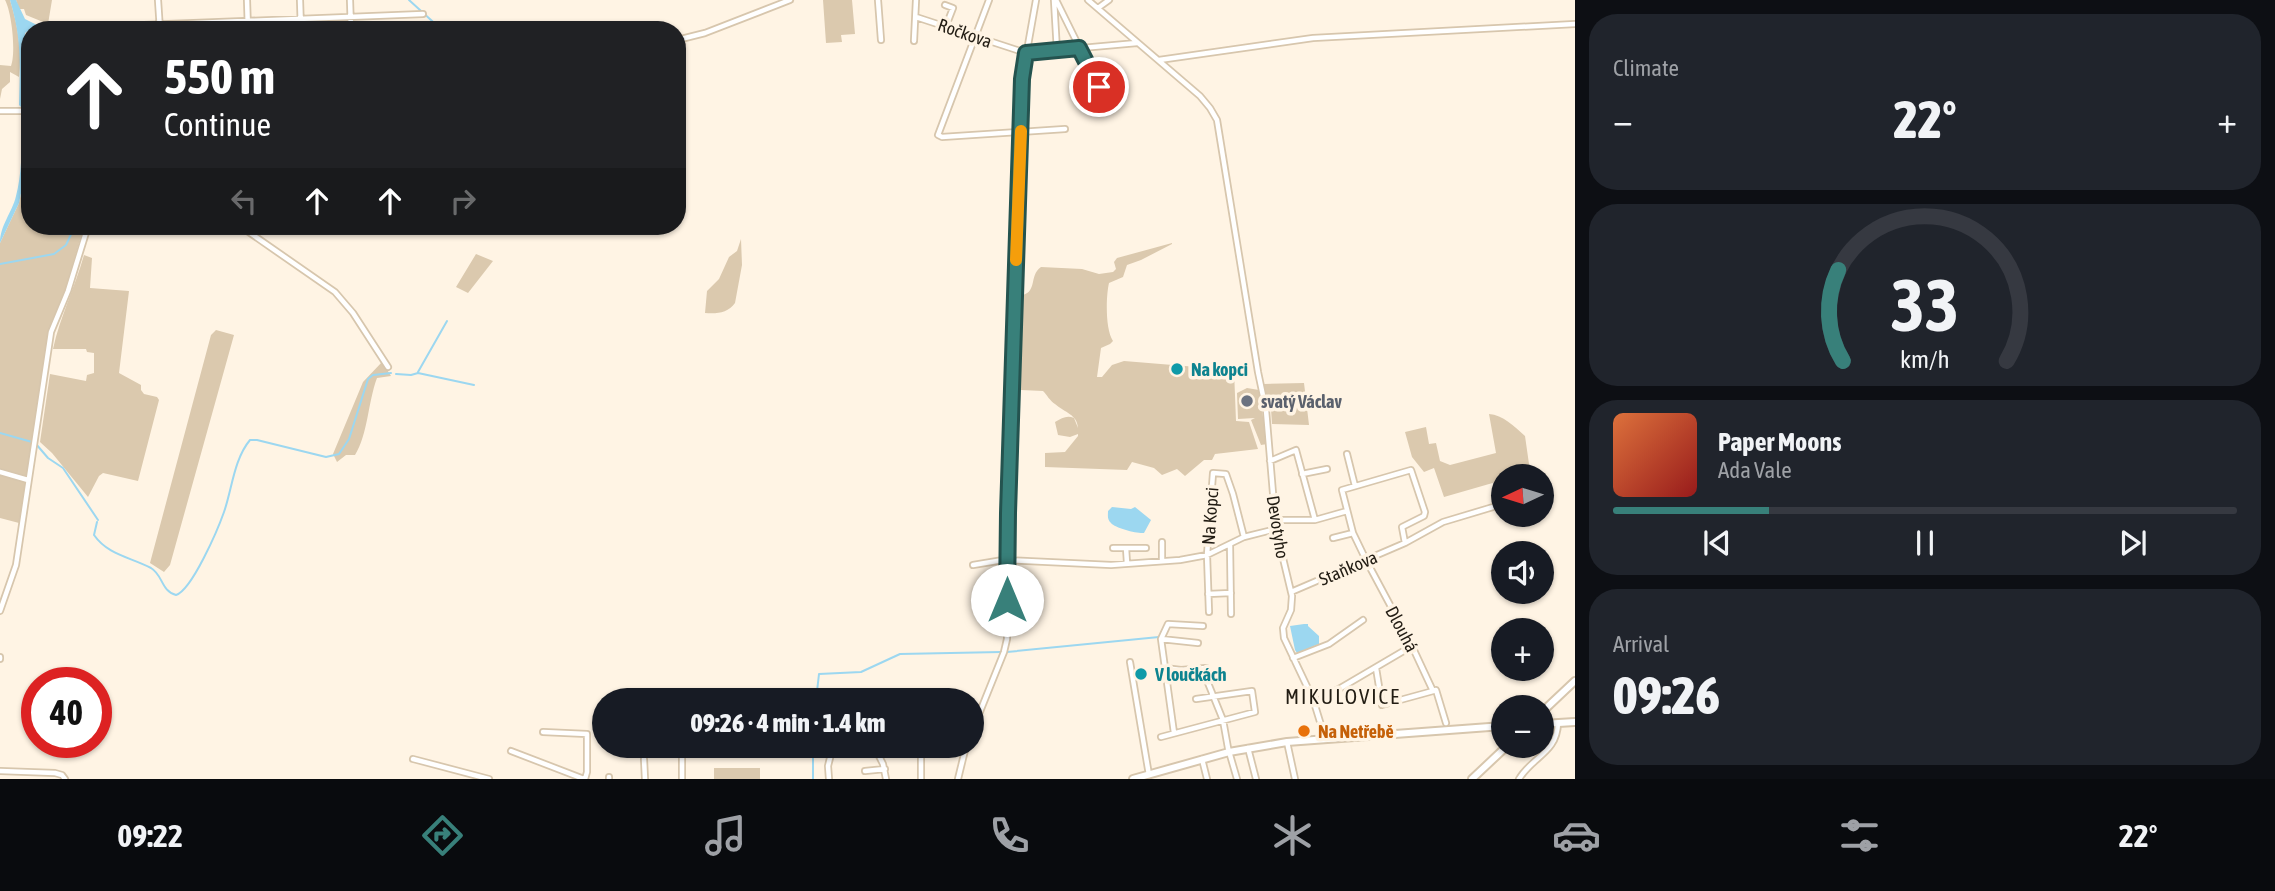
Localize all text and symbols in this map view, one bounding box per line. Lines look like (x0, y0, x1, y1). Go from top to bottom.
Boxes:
street label: Ročkova (935, 14, 995, 52)
text: 550 m (164, 48, 275, 104)
icon: ahead (49, 49, 140, 140)
text: Climate (1613, 55, 1679, 81)
pin (1069, 57, 1129, 117)
icon: arrive (1080, 68, 1118, 106)
text: 22° (1893, 89, 1957, 149)
text: − (1613, 98, 1633, 141)
text: + (2217, 98, 2237, 141)
text: Continue (164, 106, 271, 143)
icon: left (225, 182, 263, 220)
icon: ahead (298, 182, 336, 220)
icon: ahead (371, 182, 409, 220)
icon: right (444, 182, 482, 220)
text: 33 (1891, 263, 1959, 346)
text: km/h (1900, 344, 1950, 372)
place label: Na kopci (1191, 359, 1248, 380)
marker: Na kopci (1169, 361, 1185, 377)
place label: svatý Václav (1261, 391, 1342, 412)
marker: svatý Václav (1239, 393, 1255, 409)
text: Paper Moons (1718, 427, 1841, 457)
text: Ada Vale (1718, 457, 1792, 483)
north arrow (1491, 464, 1554, 527)
map controls (1491, 464, 1554, 758)
street label: Na Kopci (1198, 486, 1222, 546)
street label: Devotyho (1263, 494, 1293, 560)
icon: previous (1698, 524, 1736, 562)
icon: pause (1906, 524, 1944, 562)
icon: next (2114, 524, 2152, 562)
button: sound (1491, 541, 1554, 604)
street label: Staňkova (1316, 546, 1380, 590)
position arrow (970, 563, 1044, 637)
street label: Dlouhá (1381, 602, 1423, 656)
button: + (1491, 618, 1554, 681)
text: Arrival (1613, 631, 1669, 657)
place label: V loučkách (1154, 664, 1227, 685)
text: 09:26 (1613, 665, 1720, 725)
marker: V loučkách (1133, 666, 1149, 682)
speed limit sign: 40 (21, 667, 112, 758)
district label: MIKULOVICE (1285, 684, 1401, 708)
button: − (1491, 695, 1554, 758)
text: 09:26 · 4 min · 1.4 km (691, 708, 885, 738)
place label: Na Netřebě (1318, 721, 1394, 742)
marker: Na Netřebě (1296, 723, 1312, 739)
icon: directions (418, 811, 467, 860)
icon: music (701, 811, 750, 860)
icon: phone (985, 811, 1034, 860)
icon: climate (1268, 811, 1317, 860)
icon: car (1552, 811, 1601, 860)
icon: filters (1835, 811, 1884, 860)
text: 09:22 (117, 817, 183, 854)
text: 22° (2119, 817, 2158, 854)

